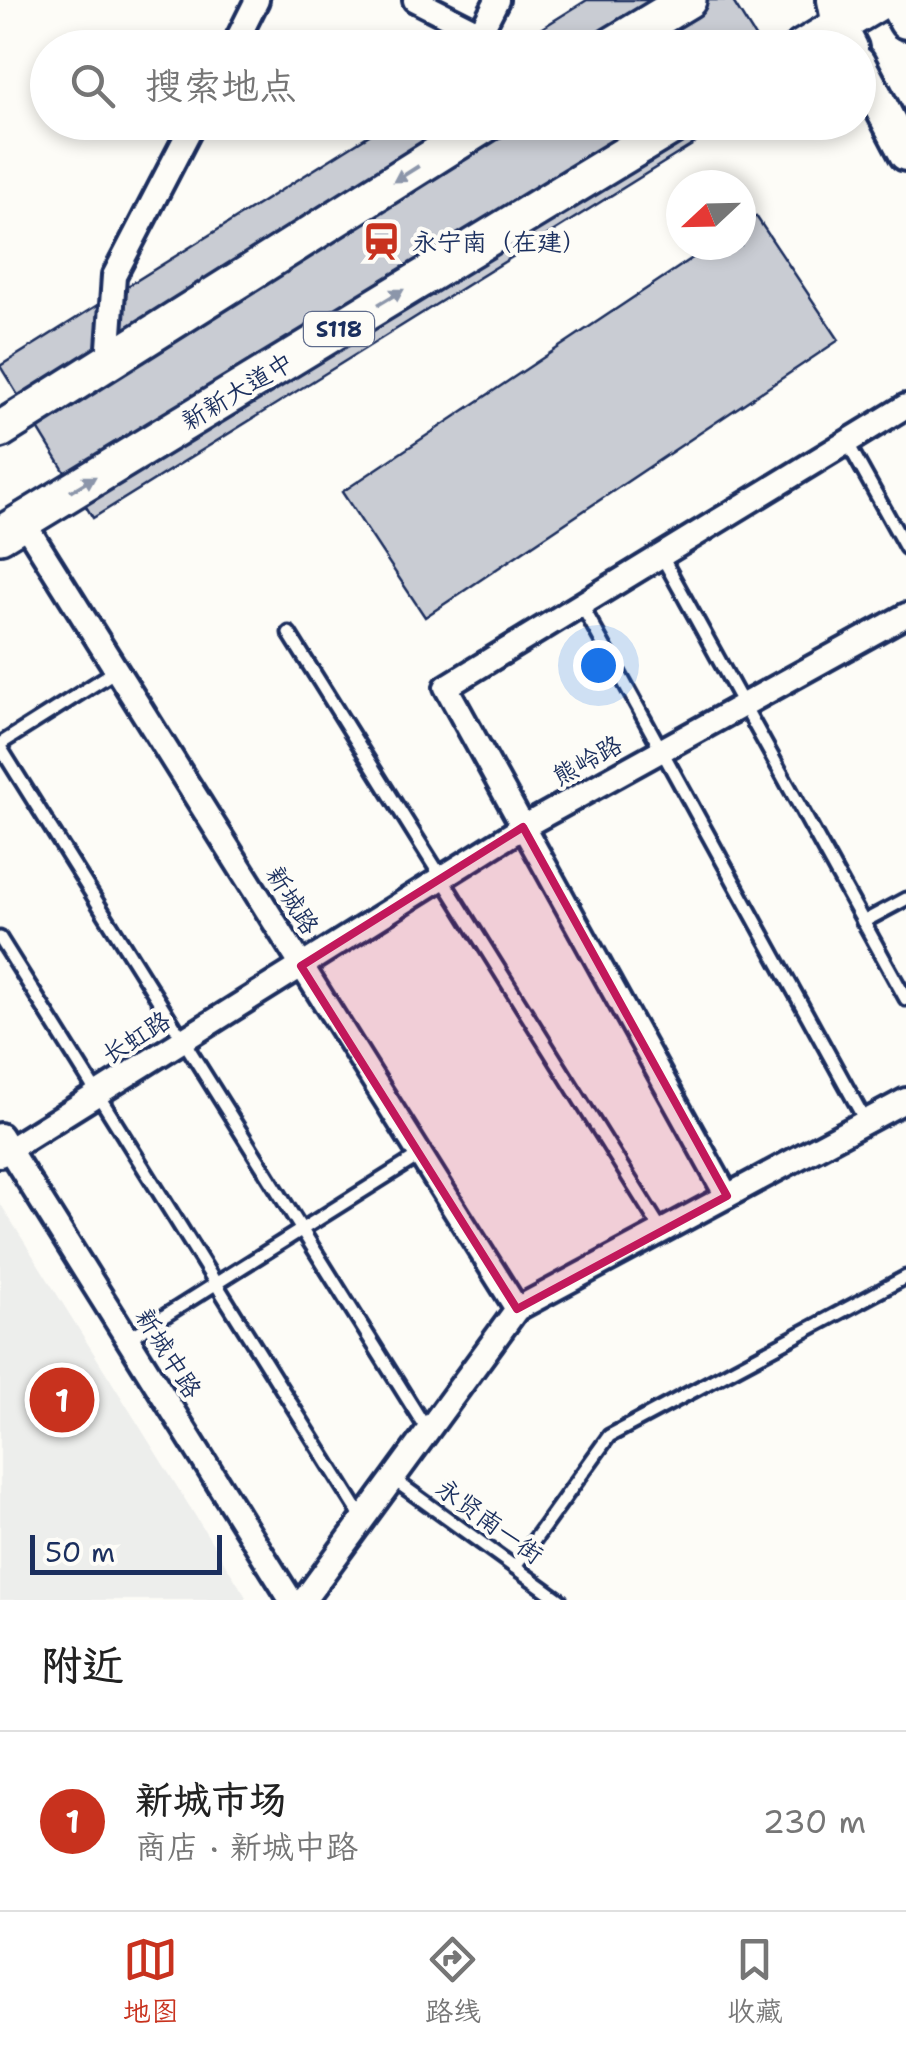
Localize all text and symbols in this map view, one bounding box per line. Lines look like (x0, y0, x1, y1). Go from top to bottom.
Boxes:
search box (30, 30, 876, 140)
icon: search (65, 58, 120, 113)
text: 搜索地点 (145, 60, 297, 111)
one-way arrow (393, 165, 420, 183)
north arrow (666, 170, 756, 260)
station icon: 永宁南（在建） (361, 221, 403, 263)
place label: 永宁南（在建） (412, 225, 587, 259)
one-way arrow (377, 289, 405, 306)
road number: S118 (304, 312, 374, 346)
street label: 新新大道中 (175, 344, 299, 438)
one-way arrow (69, 476, 97, 493)
your location (573, 640, 624, 691)
street label: 熊岭路 (546, 727, 628, 793)
street label: 新城路 (259, 859, 327, 941)
street label: 长虹路 (95, 1003, 177, 1071)
street label: 新城中路 (128, 1302, 210, 1404)
pin: 1 (30, 1362, 94, 1438)
street label: 永贤南一街 (429, 1471, 551, 1571)
scale bar (30, 1530, 222, 1574)
text: 50 m (45, 1533, 115, 1571)
text: 附近 (40, 1637, 124, 1693)
text: 新城市场 (135, 1774, 287, 1825)
text: 1 (65, 1800, 80, 1843)
text: 230 m (763, 1800, 866, 1843)
text: 商店 · 新城中路 (135, 1825, 358, 1868)
tab: 地图 (123, 1932, 179, 2030)
tab: 路线 (425, 1932, 481, 2030)
tab: 收藏 (727, 1932, 783, 2030)

